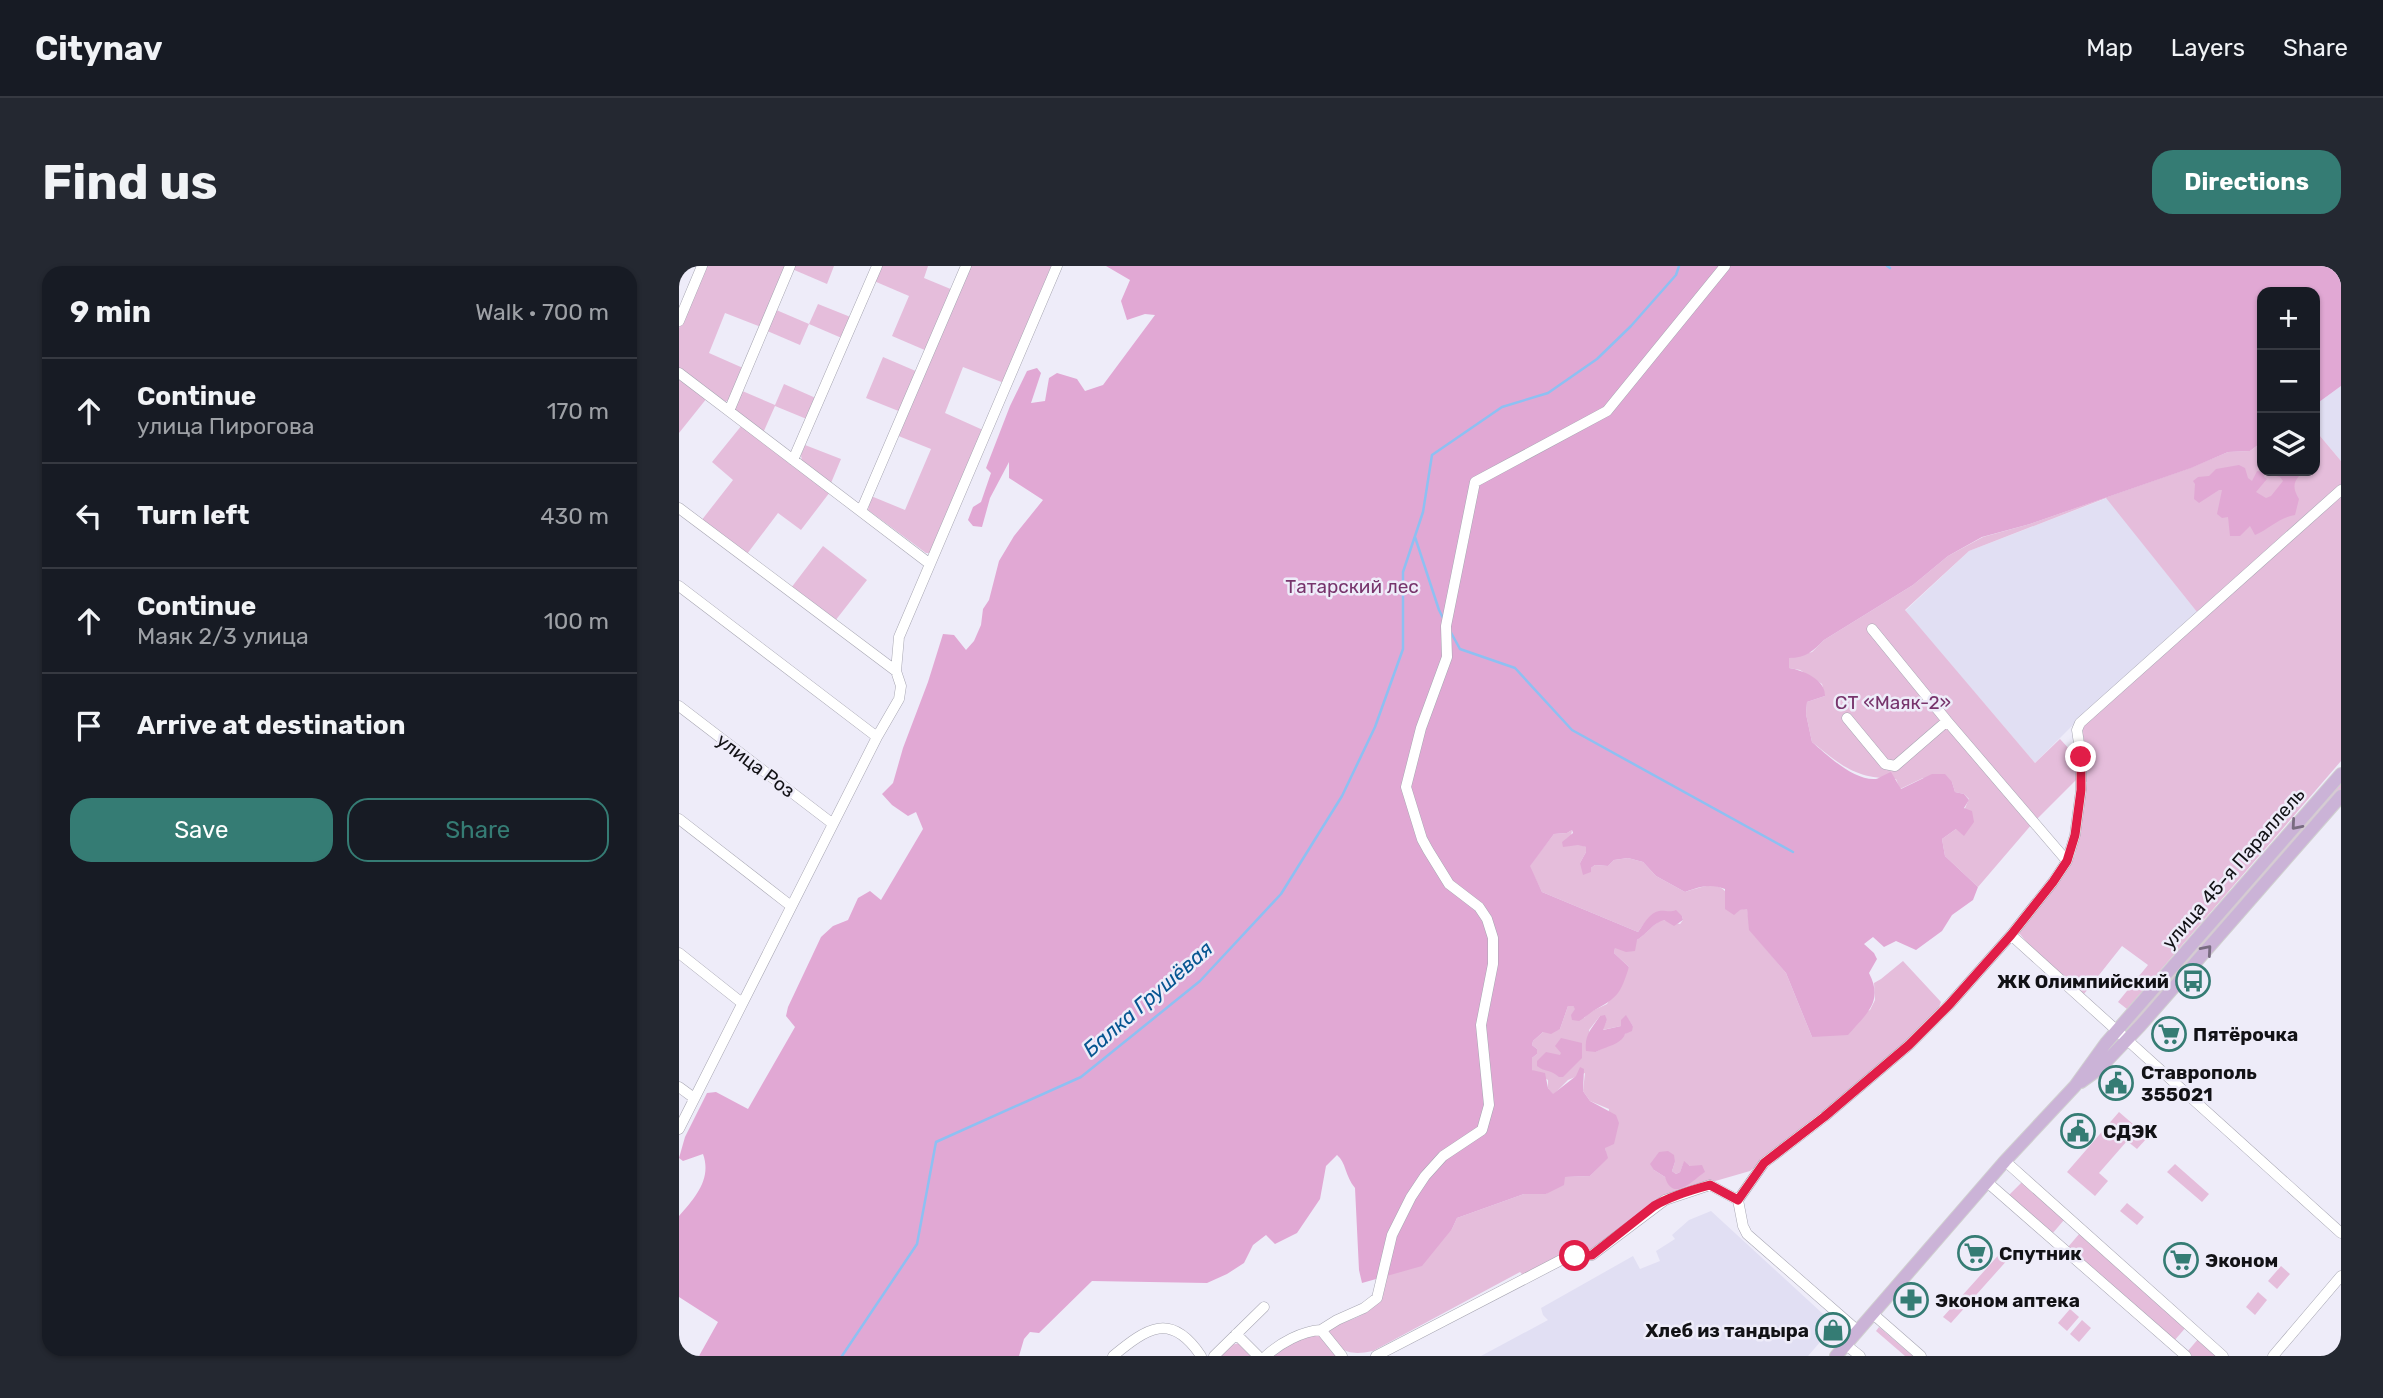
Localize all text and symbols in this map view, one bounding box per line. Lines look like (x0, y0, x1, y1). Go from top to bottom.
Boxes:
text: Citynav (35, 29, 163, 68)
text: Map (2086, 34, 2133, 62)
text: Layers (2171, 34, 2245, 62)
text: Share (2283, 34, 2348, 62)
button: Directions (2152, 150, 2341, 214)
text: Find us (42, 153, 218, 211)
map controls (2257, 287, 2320, 476)
button: + (2257, 287, 2320, 350)
text: 9 min (70, 294, 151, 330)
text: Walk · 700 m (475, 298, 609, 326)
button: − (2257, 350, 2320, 413)
text: Continue (137, 381, 256, 412)
icon: ahead (70, 392, 108, 430)
text: 170 m (547, 397, 609, 425)
text: улица Пирогова (137, 412, 315, 440)
button: layers (2257, 413, 2320, 476)
icon: left (70, 497, 108, 535)
text: Turn left (137, 500, 249, 531)
text: 430 m (540, 502, 609, 530)
park label: Татарский лес (1285, 575, 1419, 598)
text: Continue (137, 591, 256, 622)
icon: ahead (70, 602, 108, 640)
text: 100 m (544, 607, 609, 635)
text: Маяк 2/3 улица (137, 622, 309, 650)
park label: СТ «Маяк-2» (1835, 691, 1951, 714)
icon: arrive (70, 707, 108, 745)
text: Arrive at destination (137, 710, 405, 741)
street label: улица Роз (712, 728, 799, 802)
route end (2065, 741, 2096, 772)
street label: улица 45-я Параллель (2157, 783, 2310, 953)
button: Save (70, 798, 333, 862)
button: Share (347, 798, 609, 862)
one-way arrow (2292, 817, 2304, 830)
water label: Балка Грушёвая (1078, 936, 1217, 1062)
one-way arrow (2199, 945, 2211, 958)
bus stop icon: ЖК Олимпийский (2174, 962, 2212, 1000)
place label: ЖК Олимпийский (1997, 970, 2169, 993)
supermarket icon: Пятёрочка (2150, 1015, 2188, 1053)
place label: Пятёрочка (2193, 1023, 2298, 1046)
place label: Ставрополь 355021 (2141, 1061, 2257, 1106)
public building icon: Ставрополь 355021 (2097, 1064, 2135, 1102)
public building icon: СДЭК (2059, 1112, 2097, 1150)
place label: СДЭК (2103, 1120, 2158, 1143)
supermarket icon: Спутник (1956, 1234, 1994, 1272)
route start (1559, 1240, 1590, 1271)
supermarket icon: Эконом (2162, 1241, 2200, 1279)
place label: Спутник (1999, 1242, 2082, 1265)
place label: Эконом (2205, 1249, 2278, 1272)
pharmacy icon: Эконом аптека (1892, 1281, 1930, 1319)
place label: Эконом аптека (1935, 1289, 2080, 1312)
shop icon: Хлеб из тандыра (1814, 1311, 1852, 1349)
place label: Хлеб из тандыра (1645, 1319, 1809, 1342)

